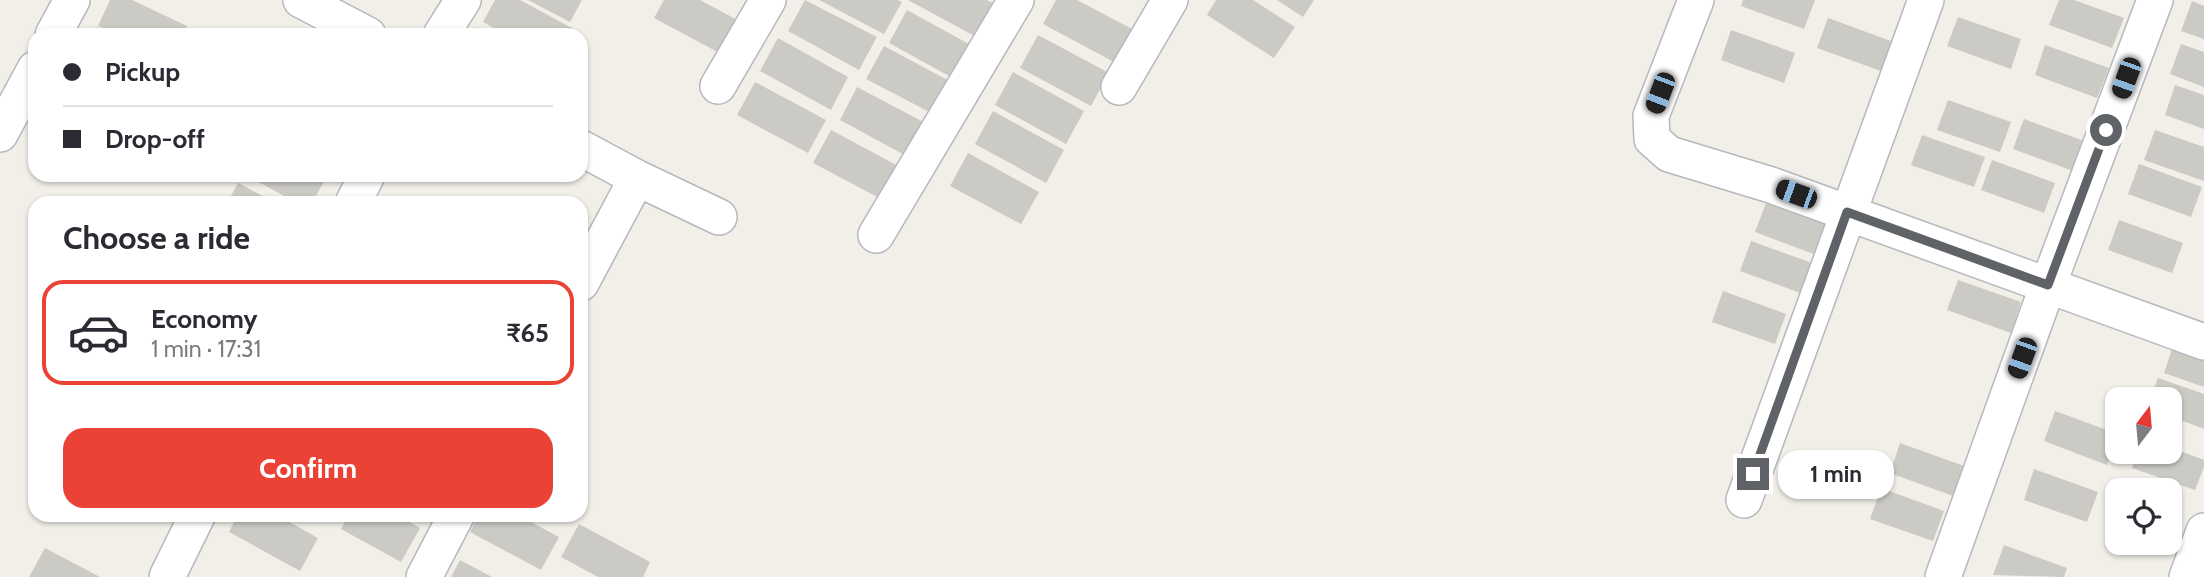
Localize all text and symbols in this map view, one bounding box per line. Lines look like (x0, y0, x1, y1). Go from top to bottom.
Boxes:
car (2109, 55, 2144, 101)
text: Pickup (105, 56, 180, 88)
car (1643, 70, 1678, 116)
route start (2090, 114, 2122, 146)
text: Drop-off (105, 123, 205, 155)
car (1773, 177, 1820, 211)
text: Choose a ride (63, 218, 250, 257)
icon: car (67, 301, 130, 364)
text: Economy (151, 303, 257, 335)
text: ₹65 (506, 317, 549, 349)
text: 1 min · 17:31 (151, 335, 261, 363)
car (2005, 335, 2040, 381)
north arrow (2105, 387, 2182, 464)
map controls (2105, 387, 2182, 555)
button: Confirm (63, 428, 553, 508)
callout: 1 min (1778, 449, 1893, 498)
route end (1737, 458, 1769, 490)
text: 1 min (1810, 460, 1862, 488)
button: locate (2105, 478, 2182, 555)

